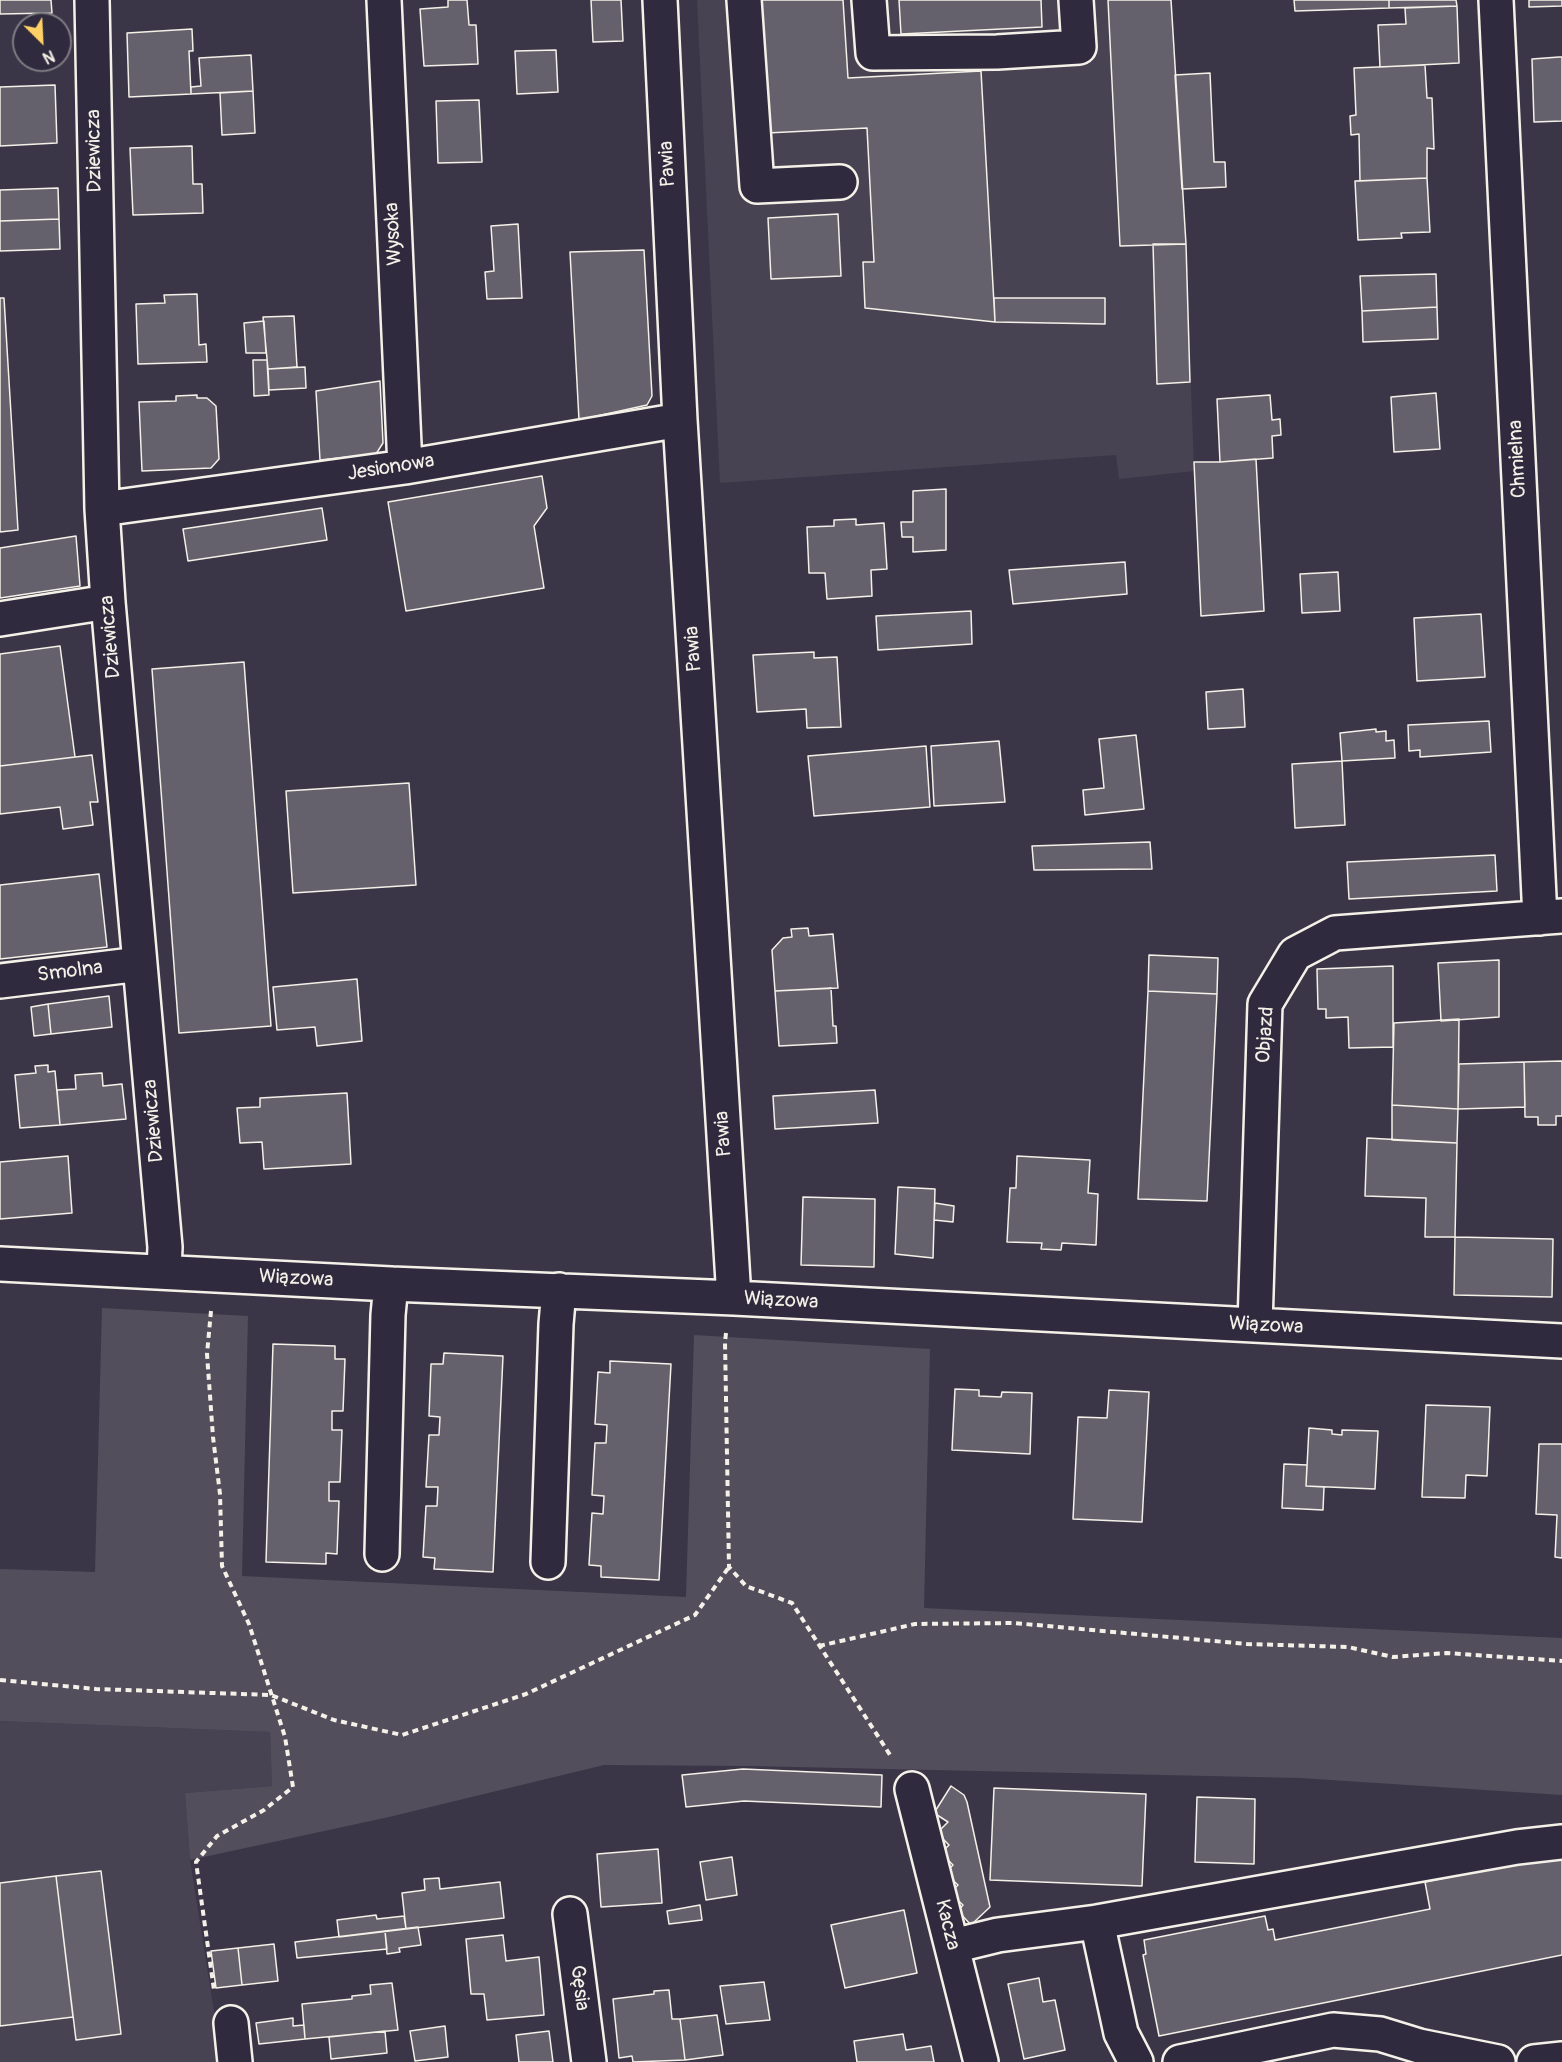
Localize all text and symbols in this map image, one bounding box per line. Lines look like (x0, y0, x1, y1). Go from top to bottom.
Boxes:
north arrow (12, 12, 72, 72)
text: N (40, 45, 58, 68)
street label: Dziewicza (82, 109, 108, 193)
street label: Pawia (655, 140, 681, 188)
street label: Wysoka (380, 202, 408, 266)
street label: Chmielna (1504, 419, 1532, 499)
street label: Jesionowa (346, 449, 436, 487)
street label: Dziewicza (95, 594, 127, 680)
street label: Pawia (680, 625, 708, 673)
street label: Smolna (36, 956, 104, 988)
street label: Objazd (1252, 1006, 1280, 1064)
street label: Dziewicza (138, 1078, 170, 1164)
street label: Pawia (710, 1110, 738, 1158)
street label: Wiązowa (258, 1265, 334, 1293)
street label: Wiązowa (743, 1287, 819, 1315)
street label: Wiązowa (1228, 1312, 1304, 1340)
street label: Kacza (929, 1897, 965, 1953)
street label: Gęsia (564, 1964, 594, 2012)

